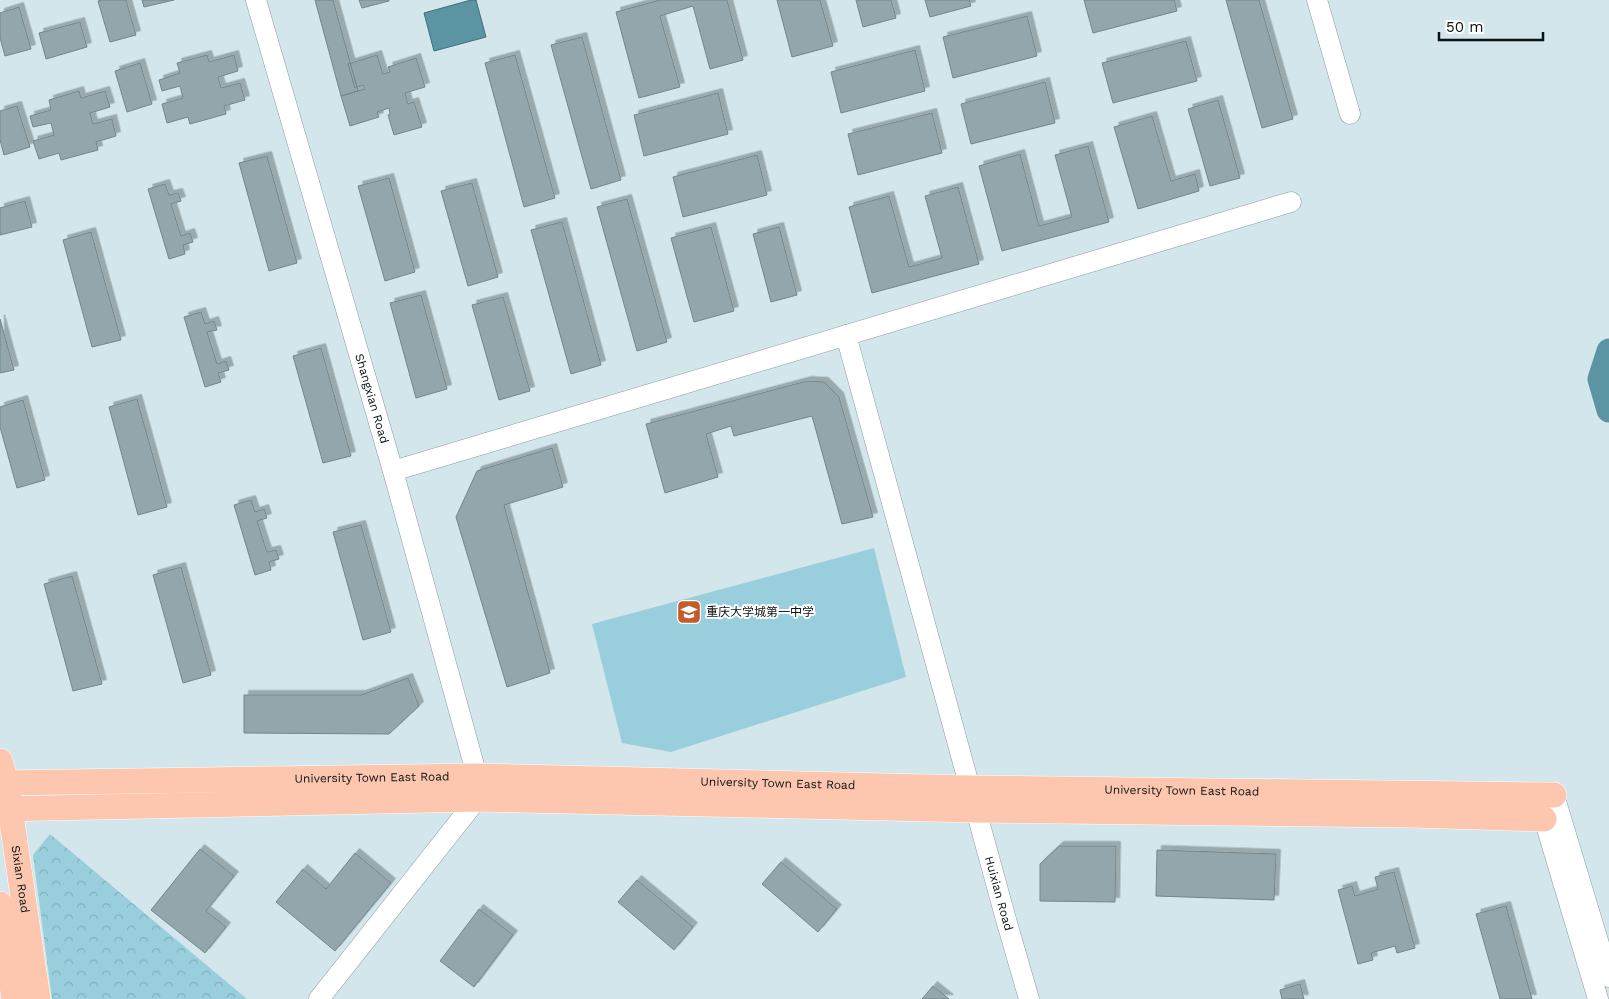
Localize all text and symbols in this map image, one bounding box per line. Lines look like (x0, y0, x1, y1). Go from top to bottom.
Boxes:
scale bar (1439, 10, 1543, 42)
text: 50 m (1446, 18, 1483, 36)
street label: Shangxian Road (352, 352, 392, 445)
school or university icon: 重庆大学城第一中学 (676, 599, 702, 625)
place label: 重庆大学城第一中学 (706, 605, 814, 619)
street label: University Town East Road (294, 769, 450, 786)
street label: University Town East Road (700, 774, 855, 792)
street label: University Town East Road (1104, 783, 1259, 798)
street label: Sixian Road (9, 844, 32, 914)
street label: Huixian Road (982, 855, 1016, 932)

